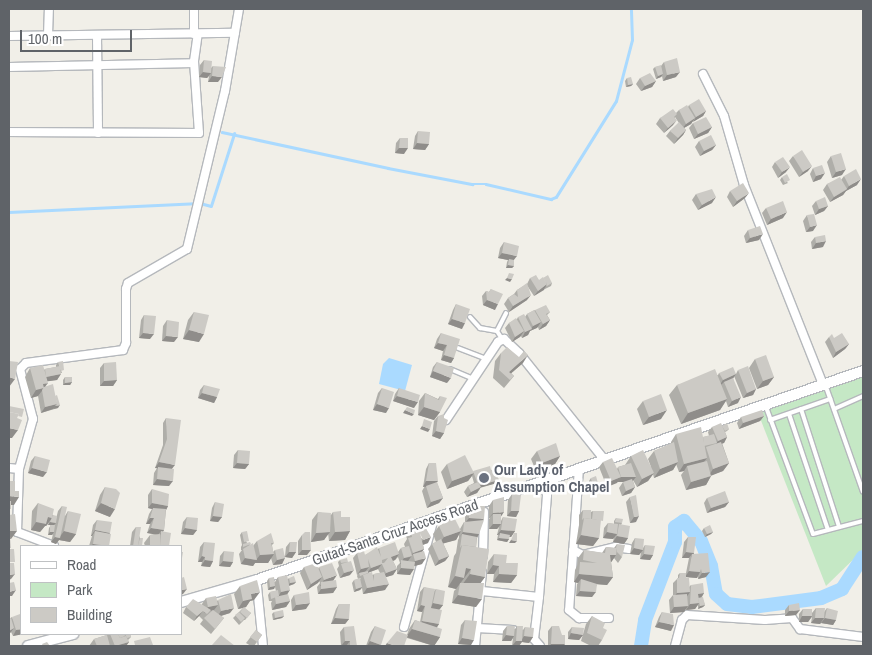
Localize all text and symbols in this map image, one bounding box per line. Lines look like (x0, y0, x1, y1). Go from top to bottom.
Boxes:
scale bar (22, 20, 135, 52)
text: 100 m (28, 28, 62, 49)
place label: Our Lady of Assumption Chapel (494, 460, 609, 495)
marker: Our Lady of Assumption Chapel (478, 472, 490, 484)
street label: Gutad-Santa Cruz Access Road (309, 495, 481, 569)
legend (20, 545, 182, 635)
text: Road (67, 554, 96, 575)
text: Park (67, 579, 92, 600)
text: Building (67, 604, 112, 625)

